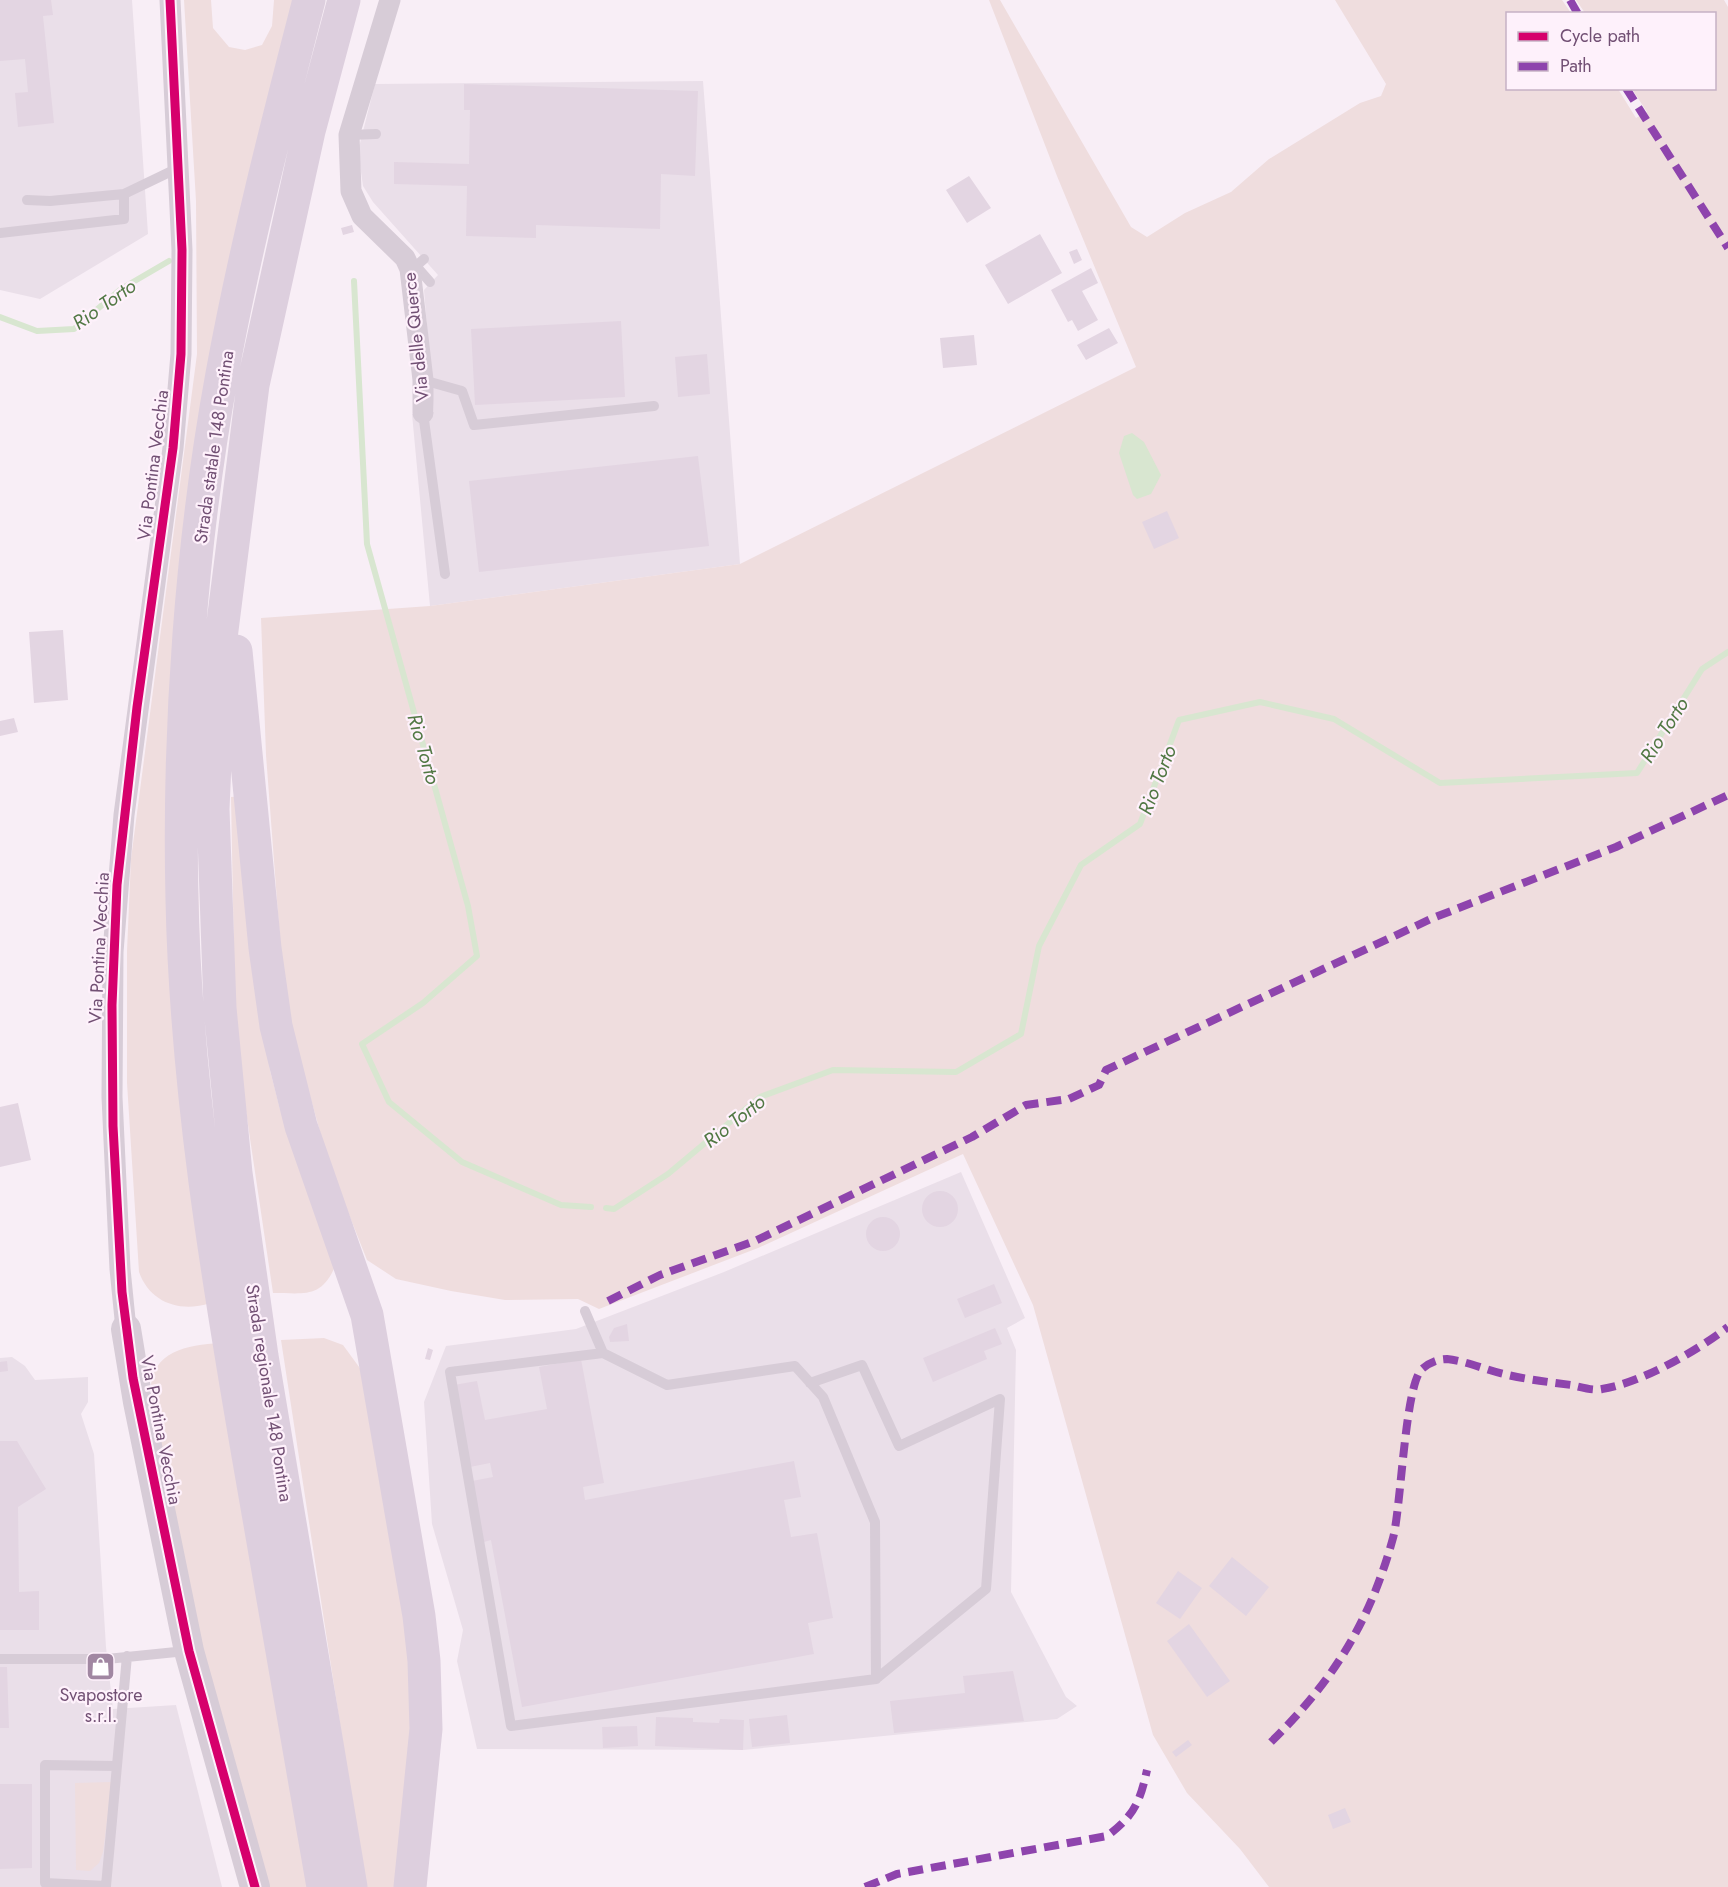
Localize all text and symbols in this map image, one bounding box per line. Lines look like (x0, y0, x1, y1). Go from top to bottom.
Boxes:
legend (1506, 12, 1716, 90)
text: Cycle path (1560, 23, 1640, 49)
text: Path (1560, 53, 1592, 79)
street label: Via delle Querce (396, 271, 436, 403)
water label: Rio Torto (66, 272, 142, 337)
street label: Strada statale 148 Pontina (188, 349, 240, 545)
street label: Via Pontina Vecchia (131, 388, 175, 542)
water label: Rio Torto (1633, 692, 1696, 769)
water label: Rio Torto (400, 711, 447, 788)
water label: Rio Torto (1131, 741, 1184, 819)
street label: Via Pontina Vecchia (82, 872, 116, 1024)
water label: Rio Torto (697, 1088, 772, 1155)
street label: Strada regionale 148 Pontina (239, 1282, 299, 1504)
street label: Via Pontina Vecchia (134, 1353, 188, 1507)
shop icon: Svapostore s.r.l. (85, 1650, 117, 1682)
place label: Svapostore s.r.l. (59, 1682, 143, 1729)

